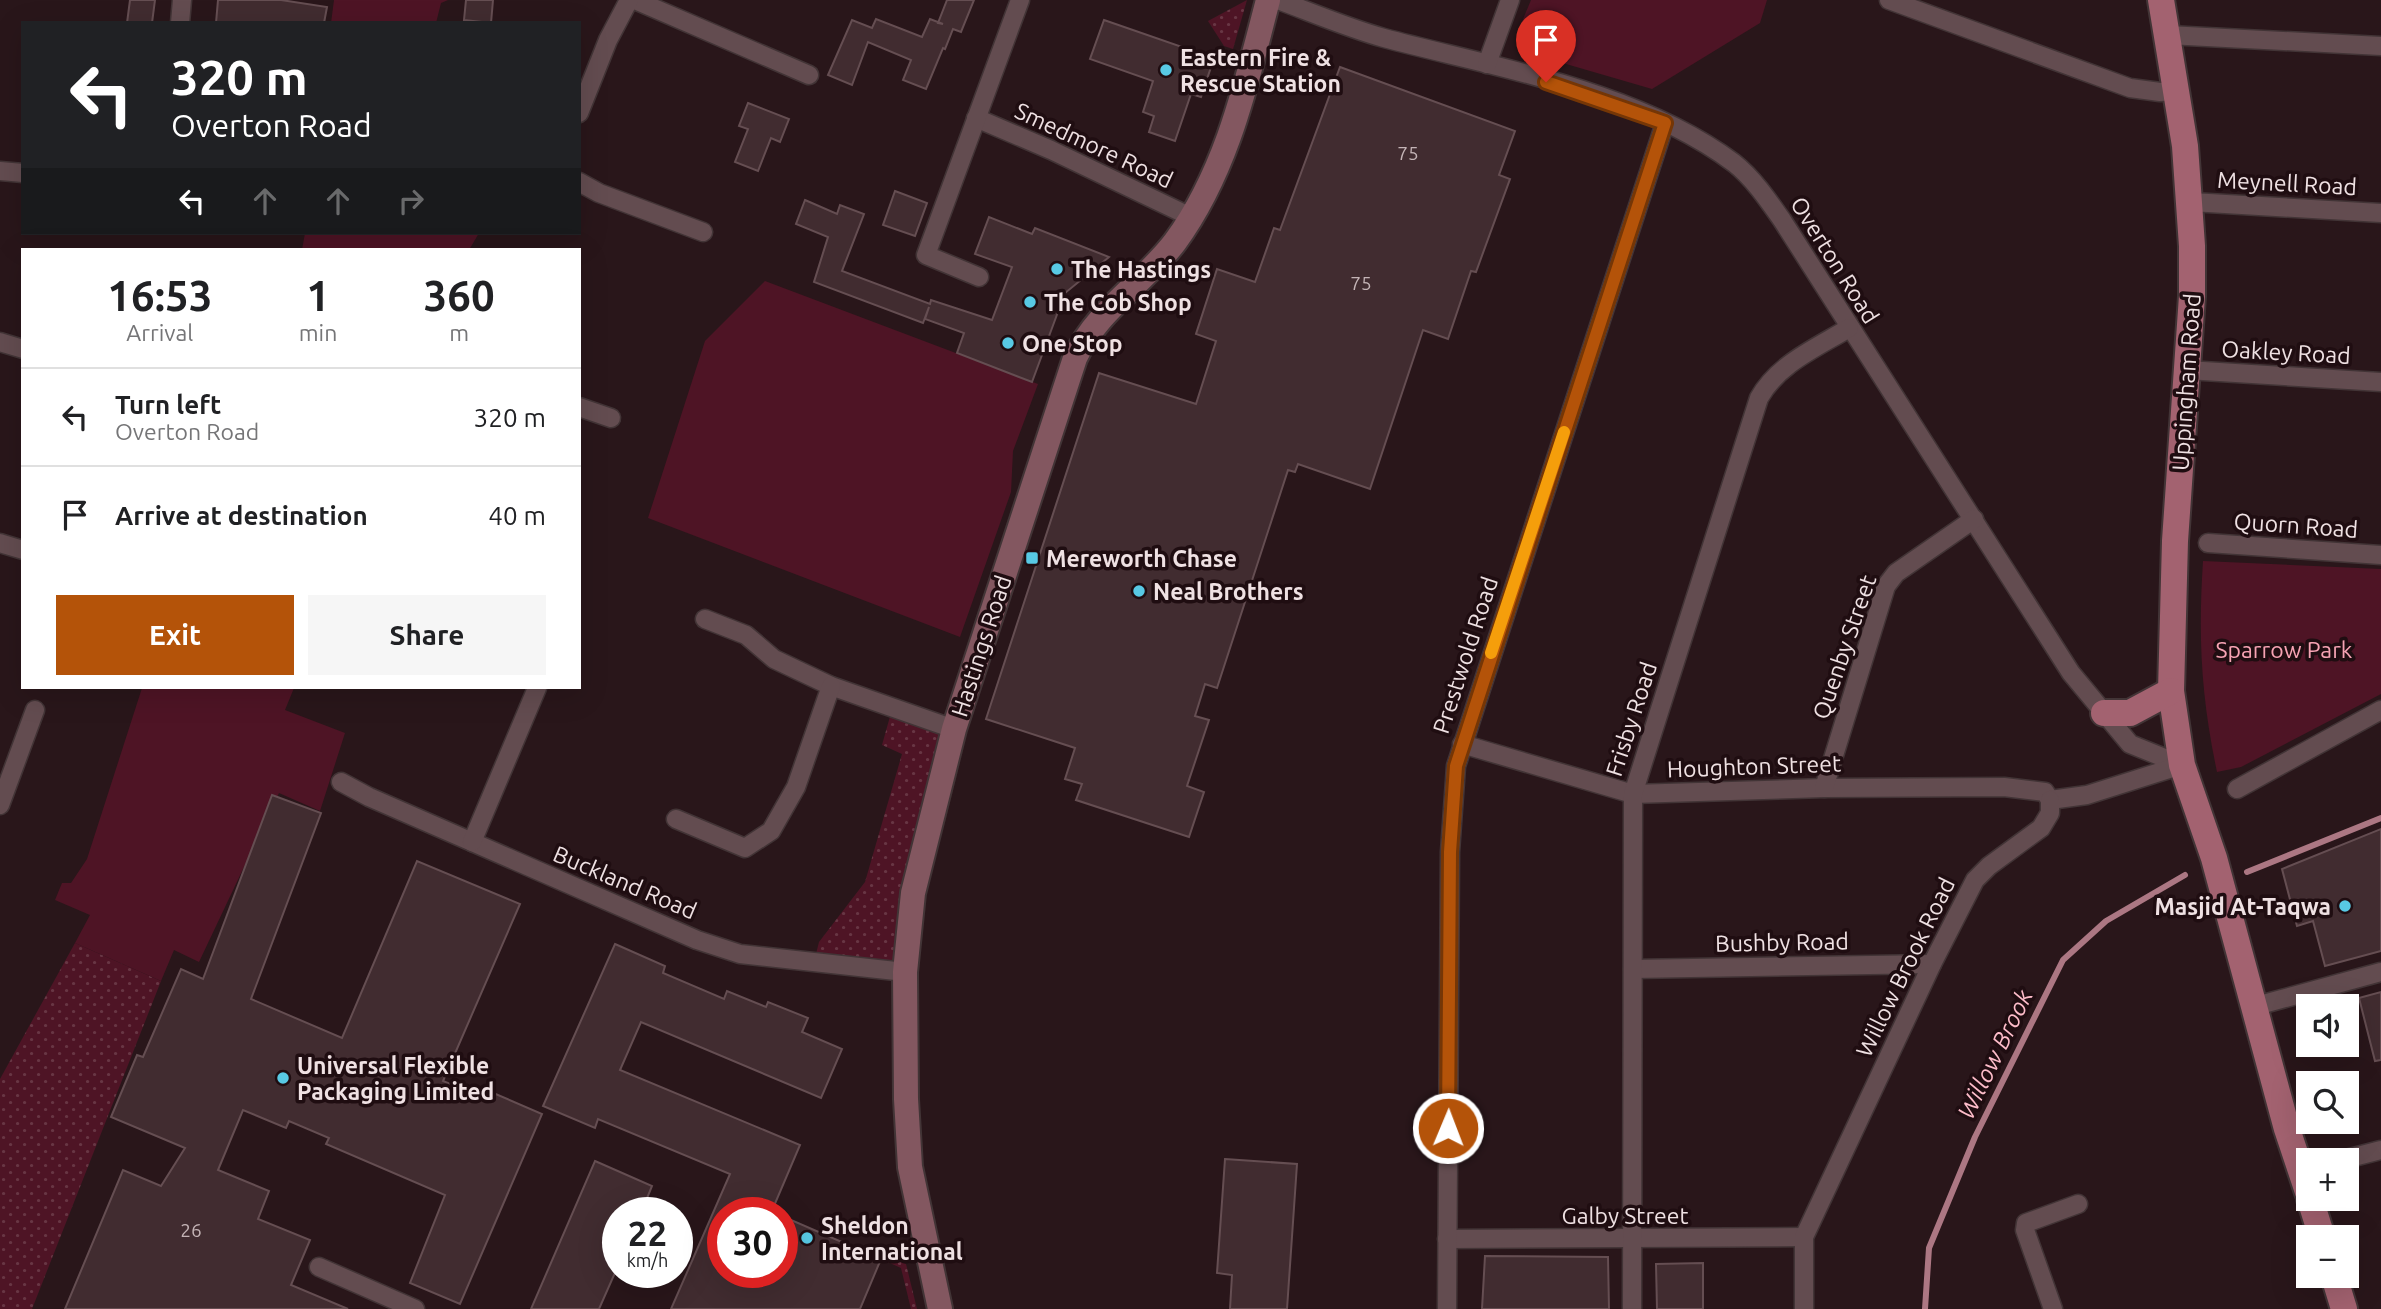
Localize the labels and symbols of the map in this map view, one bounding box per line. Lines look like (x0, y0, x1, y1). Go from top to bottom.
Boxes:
pin (1516, 10, 1576, 82)
place label: Eastern Fire & Rescue Station (1180, 45, 1341, 96)
marker: Eastern Fire & Rescue Station (1158, 62, 1174, 78)
street label: Smedmore Road (1011, 98, 1177, 192)
house number: 75 (1397, 142, 1419, 164)
street label: Meynell Road (2216, 167, 2358, 199)
street label: Overton Road (1786, 192, 1884, 328)
place label: The Hastings (1071, 257, 1211, 282)
marker: The Hastings (1049, 261, 1065, 277)
house number: 75 (1350, 272, 1372, 294)
place label: The Cob Shop (1044, 290, 1192, 315)
street label: Uppingham Road (2167, 293, 2205, 471)
marker: The Cob Shop (1022, 294, 1038, 310)
place label: One Stop (1022, 331, 1123, 356)
marker: One Stop (1000, 335, 1016, 351)
street label: Oakley Road (2221, 336, 2351, 368)
street label: Quorn Road (2233, 508, 2359, 542)
place label: Mereworth Chase (1046, 546, 1237, 571)
marker: Mereworth Chase (1024, 550, 1040, 566)
street label: Hastings Road (946, 572, 1016, 720)
street label: Quenby Street (1808, 572, 1880, 722)
street label: Prestwold Road (1428, 574, 1502, 736)
place label: Neal Brothers (1153, 579, 1304, 604)
marker: Neal Brothers (1131, 583, 1147, 599)
park label: Sparrow Park (2216, 637, 2353, 662)
street label: Frisby Road (1601, 659, 1661, 779)
street label: Houghton Street (1667, 750, 1841, 782)
street label: Buckland Road (550, 841, 700, 923)
street label: Willow Brook Road (1851, 873, 1959, 1061)
place label: Masjid At-Taqwa (2154, 894, 2331, 919)
marker: Masjid At-Taqwa (2337, 898, 2353, 914)
street label: Bushby Road (1715, 928, 1849, 956)
water label: Willow Brook (1952, 985, 2038, 1123)
place label: Universal Flexible Packaging Limited (297, 1053, 494, 1104)
marker: Universal Flexible Packaging Limited (275, 1070, 291, 1086)
position arrow (1411, 1091, 1485, 1165)
speed limit sign: 30 (707, 1197, 798, 1288)
street label: Galby Street (1561, 1203, 1689, 1228)
place label: Sheldon International (821, 1213, 963, 1264)
house number: 26 (180, 1219, 202, 1241)
marker: Sheldon International (799, 1230, 815, 1246)

